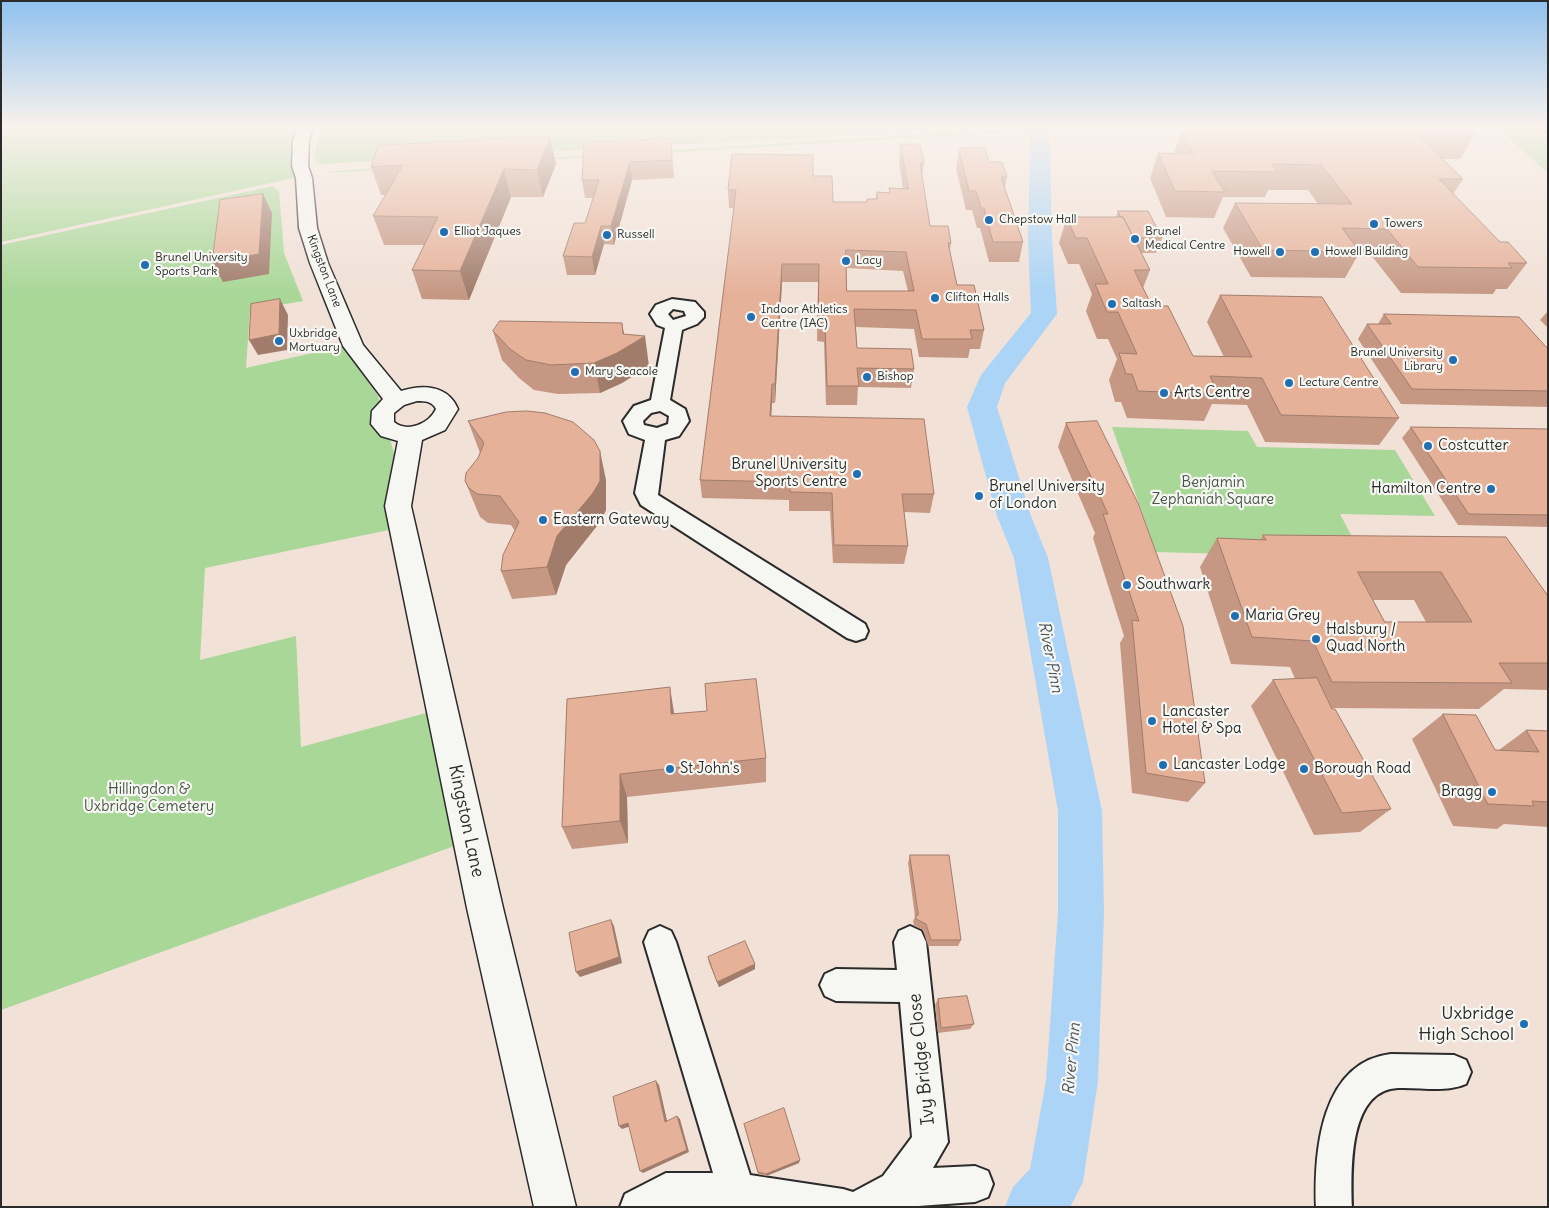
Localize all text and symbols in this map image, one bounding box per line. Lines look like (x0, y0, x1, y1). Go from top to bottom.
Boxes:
place label: Chepstow Hall (999, 213, 1077, 227)
marker: Chepstow Hall (983, 214, 995, 226)
place label: Towers (1384, 217, 1422, 231)
marker: Towers (1368, 218, 1380, 230)
place label: Elliot Jaques (454, 225, 521, 239)
place label: Brunel Medical Centre (1145, 225, 1225, 253)
marker: Elliot Jaques (438, 226, 450, 238)
place label: Russell (617, 228, 654, 242)
marker: Russell (601, 229, 613, 241)
street label: Kingston Lane (304, 233, 344, 309)
marker: Brunel Medical Centre (1129, 233, 1141, 245)
place label: Howell (1233, 245, 1270, 259)
place label: Howell Building (1325, 245, 1408, 259)
marker: Howell (1274, 246, 1286, 258)
marker: Howell Building (1309, 246, 1321, 258)
place label: Brunel University Sports Park (155, 251, 248, 279)
place label: Lacy (856, 254, 882, 268)
marker: Lacy (840, 255, 852, 267)
marker: Brunel University Sports Park (139, 259, 151, 271)
place label: Clifton Halls (945, 291, 1009, 305)
marker: Clifton Halls (929, 292, 941, 304)
place label: Saltash (1122, 297, 1161, 311)
marker: Saltash (1106, 298, 1118, 310)
place label: Indoor Athletics Centre (IAC) (761, 303, 847, 331)
marker: Indoor Athletics Centre (IAC) (745, 311, 757, 323)
place label: Uxbridge Mortuary (289, 327, 340, 355)
marker: Uxbridge Mortuary (273, 335, 285, 347)
place label: Brunel University Library (1350, 346, 1443, 374)
marker: Brunel University Library (1447, 354, 1459, 366)
place label: Mary Seacole (585, 365, 658, 379)
marker: Mary Seacole (569, 366, 581, 378)
place label: Bishop (877, 370, 914, 384)
marker: Bishop (861, 371, 873, 383)
place label: Lecture Centre (1299, 376, 1379, 390)
marker: Lecture Centre (1283, 377, 1295, 389)
place label: Arts Centre (1174, 384, 1250, 402)
marker: Arts Centre (1158, 387, 1170, 399)
place label: Costcutter (1438, 437, 1509, 455)
marker: Costcutter (1422, 440, 1434, 452)
place label: Brunel University Sports Centre (731, 456, 847, 491)
marker: Brunel University Sports Centre (851, 468, 863, 480)
park label: Benjamin Zephaniah Square (1152, 474, 1274, 509)
place label: Brunel University of London (989, 478, 1105, 513)
place label: Hamilton Centre (1371, 480, 1481, 498)
marker: Hamilton Centre (1485, 483, 1497, 495)
marker: Brunel University of London (973, 490, 985, 502)
place label: Eastern Gateway (553, 511, 670, 529)
marker: Eastern Gateway (537, 514, 549, 526)
place label: Southwark (1137, 576, 1210, 594)
marker: Southwark (1121, 579, 1133, 591)
place label: Maria Grey (1245, 607, 1320, 625)
marker: Maria Grey (1229, 610, 1241, 622)
water label: River Pinn (1034, 620, 1066, 694)
place label: Halsbury / Quad North (1326, 621, 1405, 656)
marker: Halsbury / Quad North (1310, 633, 1322, 645)
place label: Lancaster Hotel & Spa (1162, 703, 1241, 738)
marker: Lancaster Hotel & Spa (1146, 715, 1158, 727)
place label: Lancaster Lodge (1173, 756, 1286, 774)
marker: Lancaster Lodge (1157, 759, 1169, 771)
place label: St John's (680, 760, 740, 778)
place label: Borough Road (1314, 760, 1411, 778)
street label: Kingston Lane (444, 763, 488, 879)
marker: St John's (664, 763, 676, 775)
marker: Borough Road (1298, 763, 1310, 775)
park label: Hillingdon & Uxbridge Cemetery (84, 781, 214, 816)
place label: Bragg (1441, 783, 1482, 801)
marker: Bragg (1486, 786, 1498, 798)
street label: Ivy Bridge Close (904, 992, 940, 1126)
place label: Uxbridge High School (1419, 1003, 1514, 1046)
marker: Uxbridge High School (1518, 1018, 1530, 1030)
water label: River Pinn (1059, 1022, 1085, 1096)

